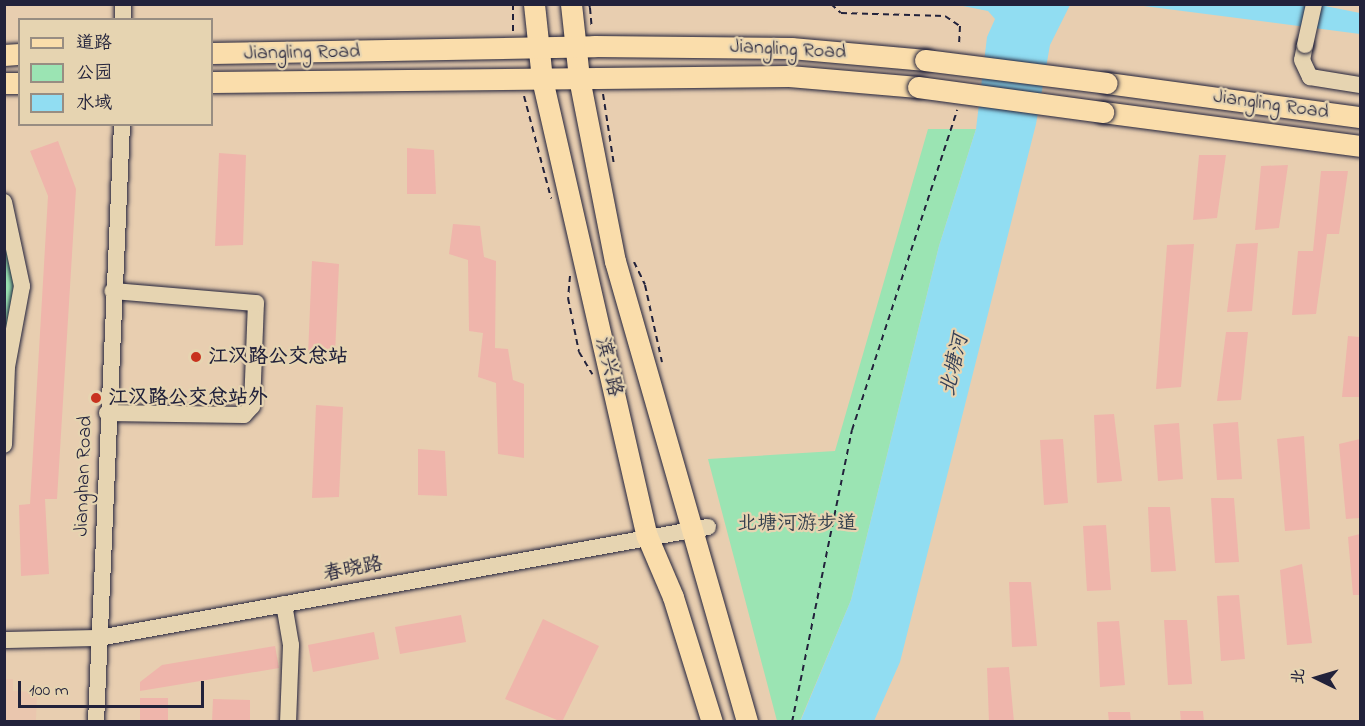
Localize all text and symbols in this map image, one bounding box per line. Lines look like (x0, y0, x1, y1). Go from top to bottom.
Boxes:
legend (18, 18, 213, 126)
text: 道路 (76, 31, 112, 57)
street label: Jiangling Road (729, 35, 847, 65)
street label: Jiangling Road (244, 40, 360, 66)
text: 公园 (76, 61, 112, 87)
street label: Jiangling Road (1212, 85, 1330, 125)
text: 水域 (76, 91, 112, 117)
water label: 北塘河 (936, 331, 974, 399)
street label: 滨兴路 (590, 335, 626, 399)
place label: 江汉路公交总站 (208, 345, 348, 369)
marker: 江汉路公交总站 (189, 350, 203, 364)
place label: 江汉路公交总站外 (108, 386, 268, 410)
marker: 江汉路公交总站外 (89, 391, 103, 405)
street label: Jianghan Road (70, 415, 98, 537)
park label: 北塘河游步道 (737, 512, 857, 536)
street label: 春晓路 (321, 552, 385, 588)
north arrow (1287, 648, 1347, 708)
text: 北 (1286, 667, 1312, 685)
scale bar (21, 669, 207, 707)
text: 100 m (29, 678, 69, 704)

